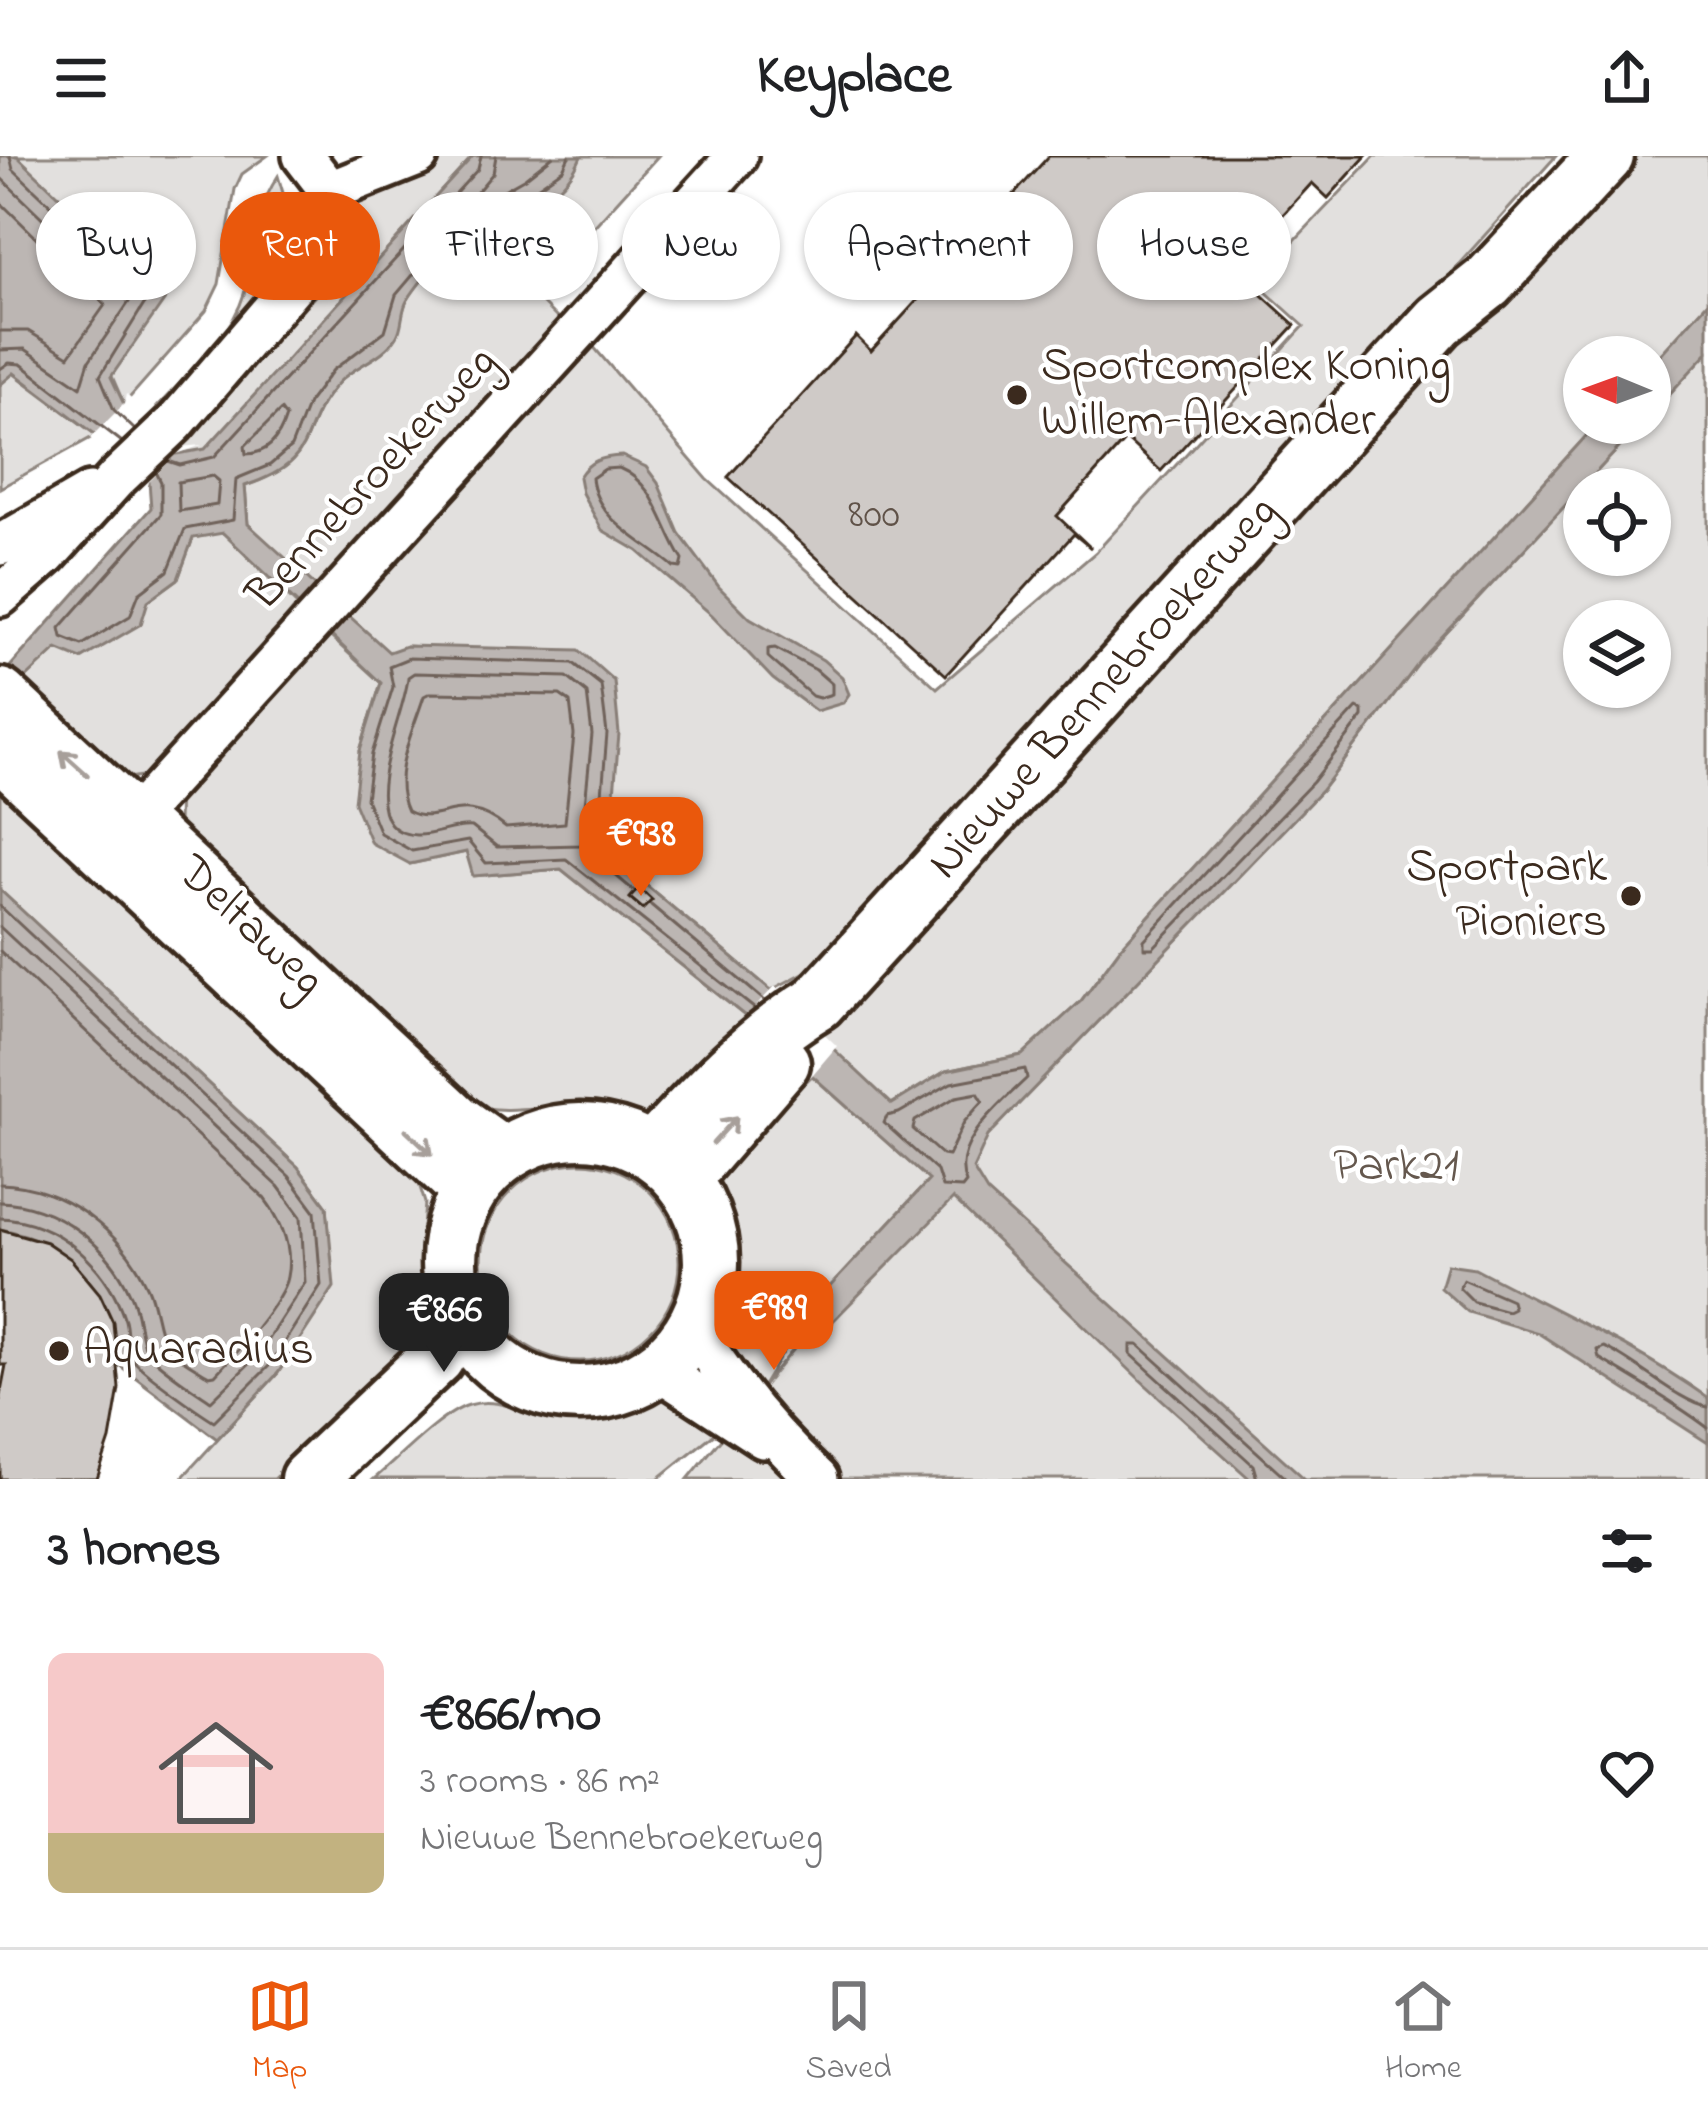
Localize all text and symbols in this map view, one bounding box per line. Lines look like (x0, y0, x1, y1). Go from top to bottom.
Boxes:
text: Keyplace (757, 39, 951, 117)
icon: menu (48, 45, 114, 111)
icon: share (1594, 45, 1660, 111)
chip: Buy (36, 192, 196, 300)
chip: Rent (220, 192, 380, 300)
chip: Filters (404, 192, 598, 300)
chip: New (622, 192, 780, 300)
chip: Apartment (804, 192, 1073, 300)
chip: House (1097, 192, 1291, 300)
street label: Bennebroekerweg (230, 330, 516, 629)
place label: Sportcomplex Koning Willem-Alexander (1041, 332, 1451, 457)
north arrow (1563, 336, 1671, 444)
map controls (1563, 336, 1671, 708)
marker: Sportcomplex Koning Willem-Alexander (1004, 382, 1030, 408)
button: locate (1563, 468, 1671, 576)
street label: Nieuwe Bennebroekerweg (912, 480, 1297, 896)
house number: 800 (848, 485, 900, 546)
button: layers (1563, 600, 1671, 708)
one-way arrow (60, 750, 90, 778)
pin: €938 (570, 797, 712, 899)
text: €938 (606, 807, 676, 864)
place label: Sportpark Pioniers (1406, 833, 1608, 958)
street label: Deltaweg (158, 839, 340, 1015)
marker: Sportpark Pioniers (1618, 883, 1644, 909)
one-way arrow (711, 1116, 738, 1146)
one-way arrow (403, 1128, 433, 1156)
park label: Park21 (1333, 1132, 1459, 1202)
pin: €989 (703, 1271, 845, 1373)
pin: €866 (373, 1273, 515, 1375)
text: €989 (741, 1281, 807, 1338)
text: €866 (406, 1283, 482, 1340)
place label: Aquaradius (83, 1316, 314, 1386)
marker: Aquaradius (46, 1338, 72, 1364)
text: 3 homes (48, 1514, 221, 1589)
icon: filters (1594, 1518, 1660, 1584)
text: €866/mo (420, 1679, 601, 1754)
icon: home (144, 1701, 288, 1845)
icon: heart (1594, 1740, 1660, 1806)
text: 3 rooms · 86 m² (420, 1754, 660, 1811)
text: Nieuwe Bennebroekerweg (420, 1811, 823, 1868)
tab: Map (247, 1973, 313, 2093)
tab: Saved (806, 1973, 892, 2093)
tab: Home (1385, 1973, 1461, 2093)

